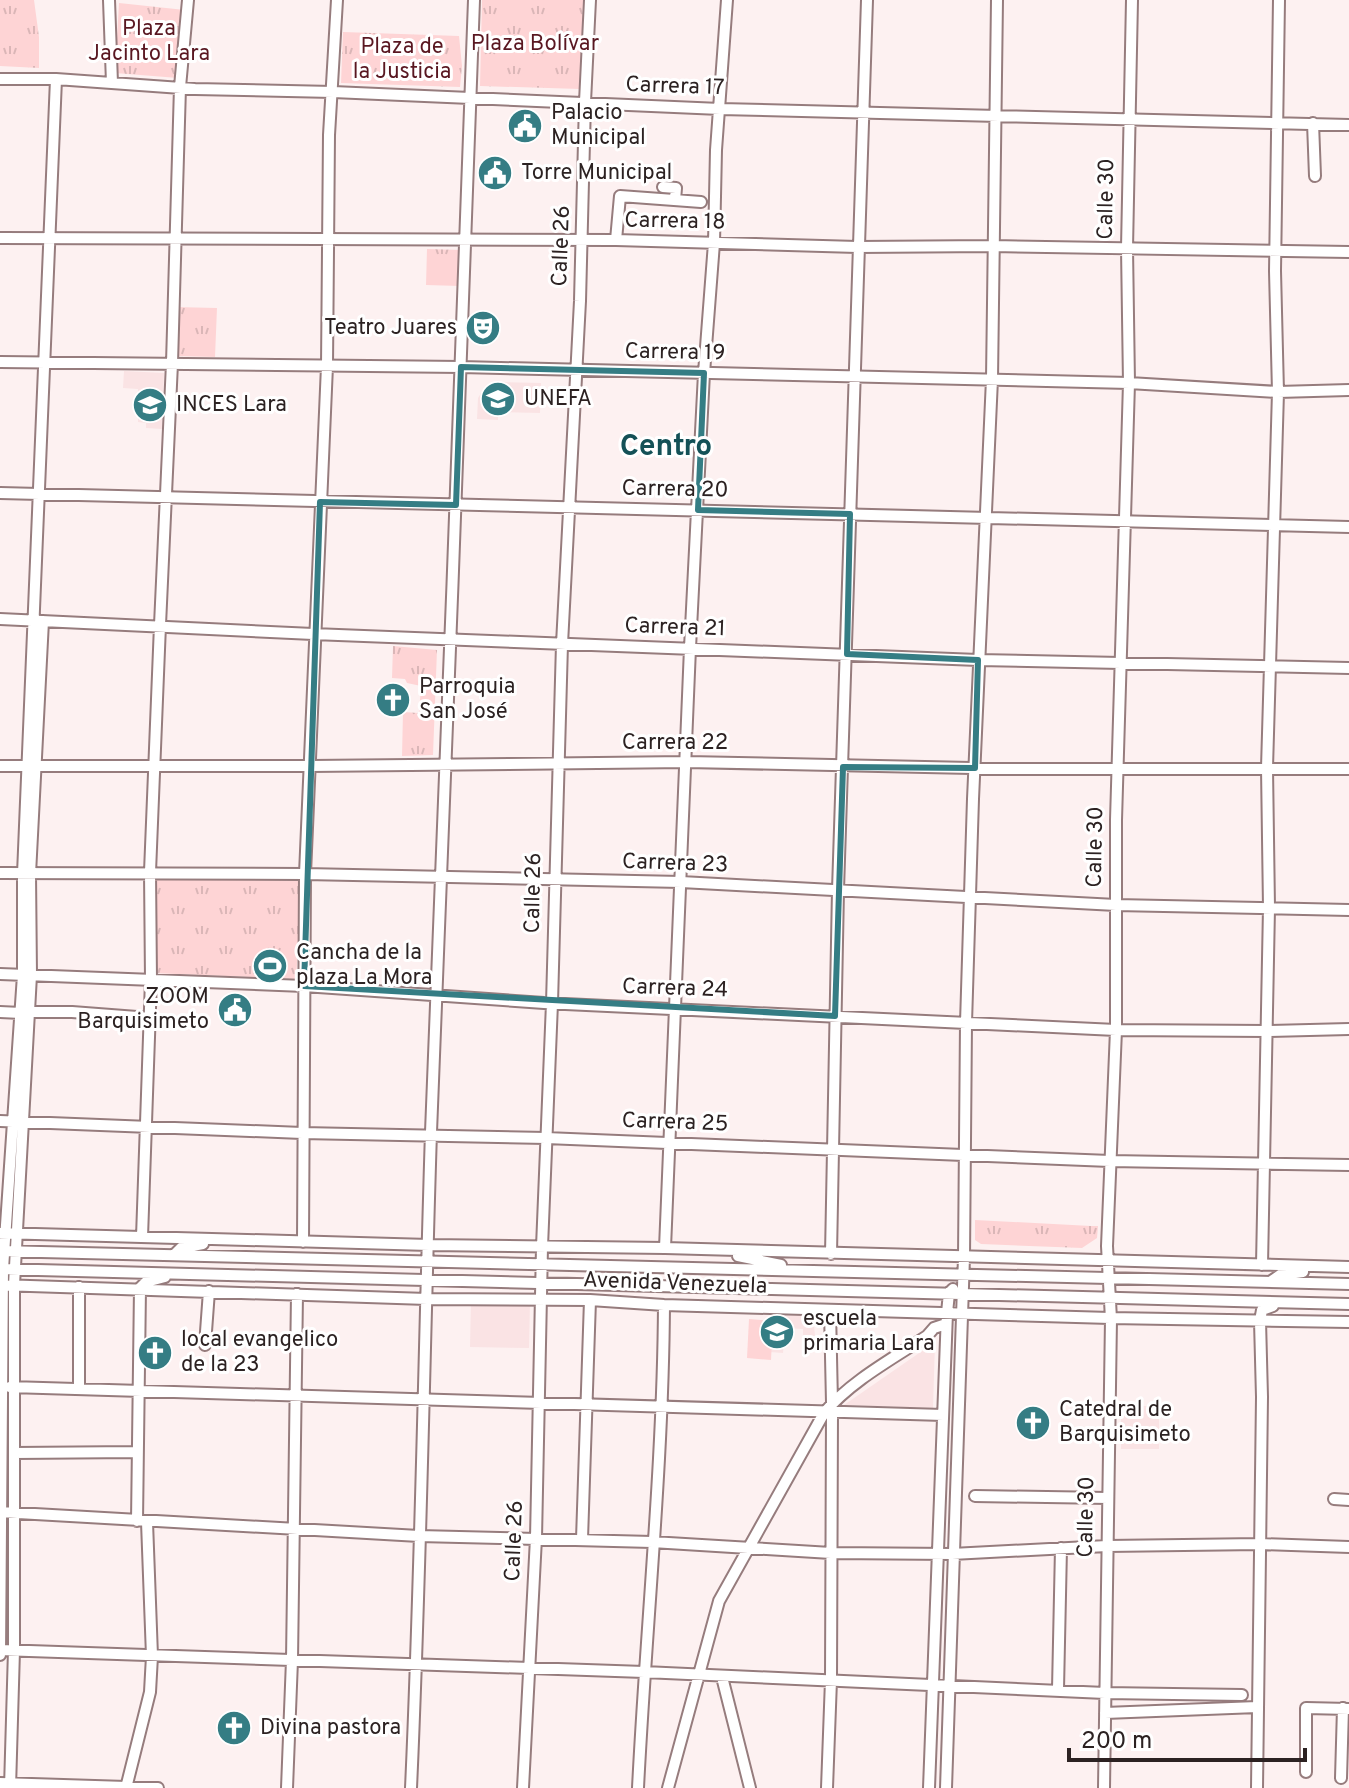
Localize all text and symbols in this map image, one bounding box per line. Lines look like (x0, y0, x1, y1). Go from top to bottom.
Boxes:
park label: Plaza Jacinto Lara (88, 16, 210, 68)
park label: Plaza Bolívar (471, 31, 600, 58)
park label: Plaza de la Justicia (353, 34, 451, 86)
street label: Carrera 17 (625, 72, 725, 102)
place label: Palacio Municipal (551, 100, 646, 152)
public building icon: Palacio Municipal (506, 107, 544, 145)
public building icon: Torre Municipal (476, 154, 514, 192)
street label: Calle 30 (1093, 158, 1121, 240)
place label: Torre Municipal (521, 160, 672, 187)
street label: Calle 26 (547, 205, 577, 287)
street label: Carrera 18 (624, 208, 726, 236)
theatre icon: Teatro Juares (464, 309, 502, 347)
place label: Teatro Juares (324, 315, 457, 342)
street label: Carrera 19 (624, 339, 726, 367)
school or university icon: UNEFA (479, 380, 517, 418)
school or university icon: INCES Lara (131, 386, 169, 424)
place label: UNEFA (524, 386, 592, 413)
place label: INCES Lara (176, 392, 287, 419)
district label: Centro (620, 429, 712, 466)
street label: Carrera 20 (621, 476, 729, 504)
street label: Carrera 21 (624, 613, 726, 643)
place label: Parroquia San José (419, 674, 515, 726)
church icon: Parroquia San José (374, 681, 412, 719)
street label: Carrera 22 (622, 730, 728, 757)
street label: Calle 30 (1082, 806, 1110, 888)
street label: Carrera 23 (621, 849, 729, 879)
street label: Calle 26 (520, 852, 548, 934)
place label: Cancha de la plaza La Mora (296, 940, 432, 992)
sports icon: Cancha de la plaza La Mora (251, 947, 289, 985)
street label: Carrera 24 (621, 974, 729, 1004)
place label: ZOOM Barquisimeto (77, 984, 209, 1036)
public building icon: ZOOM Barquisimeto (216, 991, 254, 1029)
street label: Carrera 25 (621, 1108, 729, 1138)
street label: Avenida Venezuela (582, 1267, 768, 1301)
place label: escuela primaria Lara (803, 1306, 935, 1358)
school or university icon: escuela primaria Lara (758, 1313, 796, 1351)
place label: local evangelico de la 23 (181, 1327, 338, 1379)
church icon: local evangelico de la 23 (136, 1334, 174, 1372)
place label: Catedral de Barquisimeto (1059, 1397, 1191, 1449)
church icon: Catedral de Barquisimeto (1014, 1404, 1052, 1442)
street label: Calle 30 (1073, 1476, 1101, 1558)
street label: Calle 26 (500, 1500, 530, 1582)
church icon: Divina pastora (215, 1709, 253, 1747)
scale bar (1069, 1712, 1305, 1762)
place label: Divina pastora (260, 1715, 401, 1742)
text: 200 m (1081, 1727, 1152, 1757)

